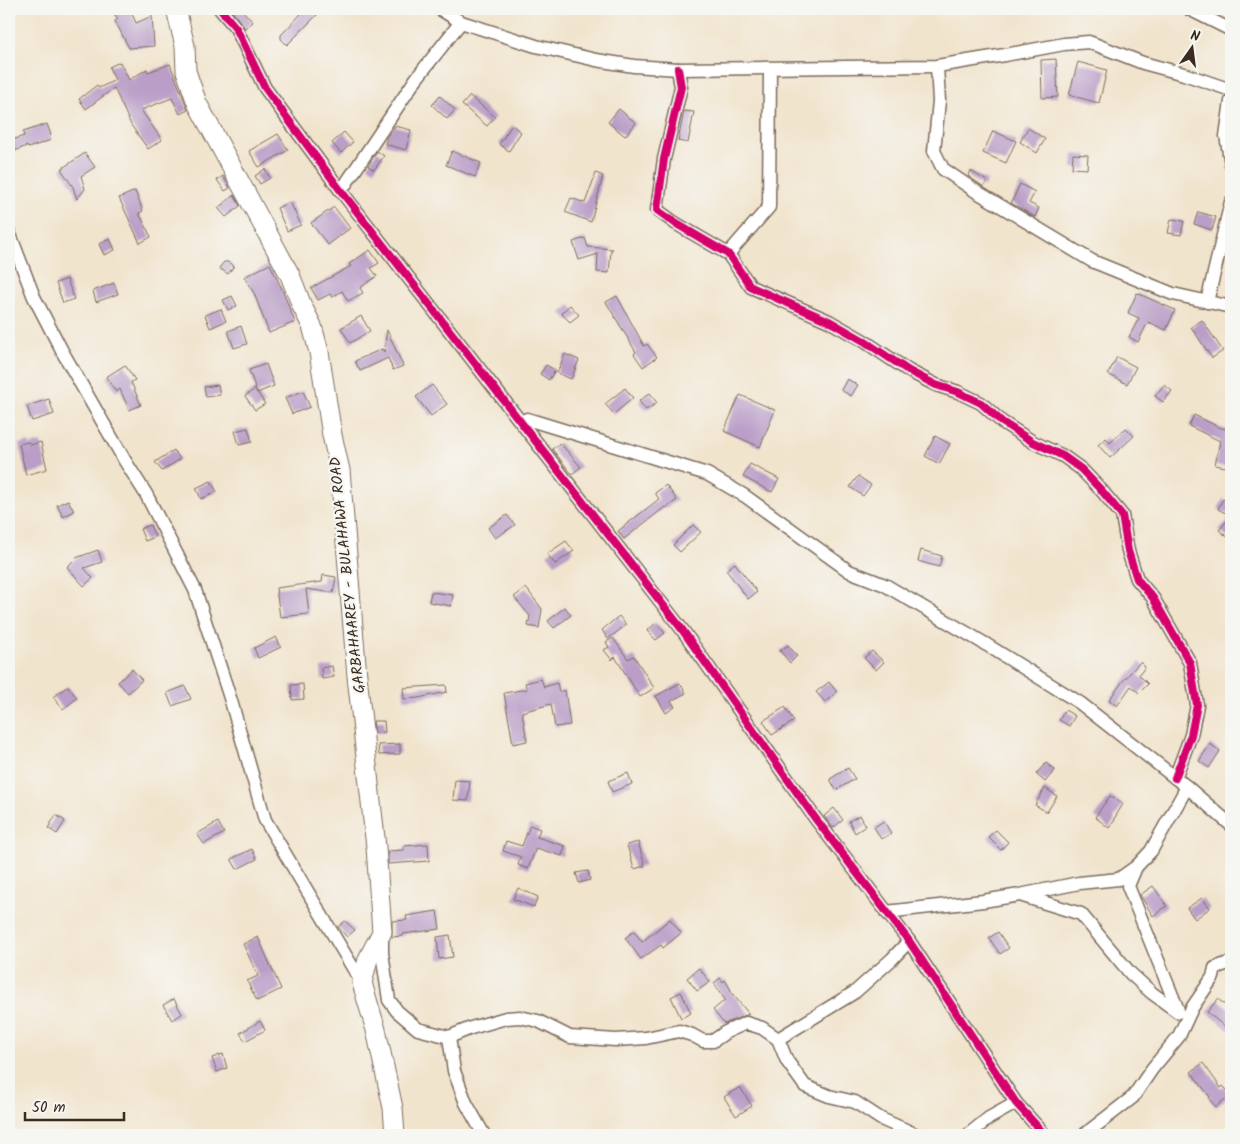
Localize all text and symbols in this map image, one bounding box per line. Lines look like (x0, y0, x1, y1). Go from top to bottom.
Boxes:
north arrow (1168, 22, 1218, 72)
text: N (1188, 25, 1202, 48)
street label: GARBAHAAREY - BULAHAWA ROAD (324, 455, 372, 694)
scale bar (25, 1089, 124, 1121)
text: 50 m (32, 1096, 66, 1120)

